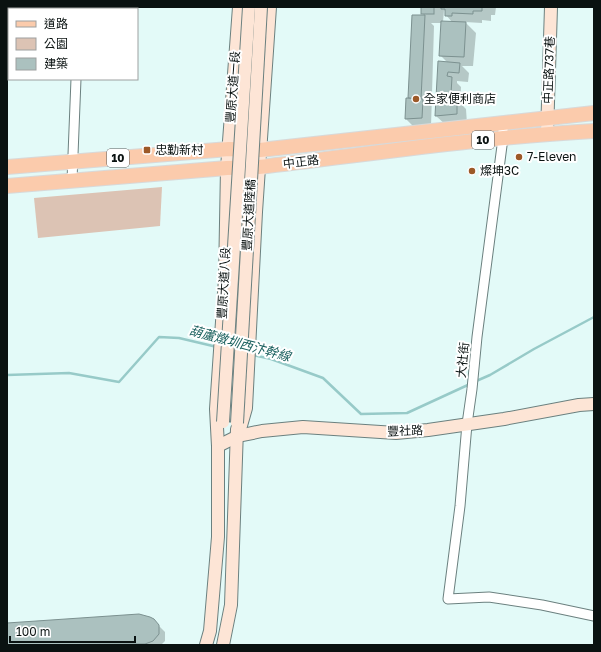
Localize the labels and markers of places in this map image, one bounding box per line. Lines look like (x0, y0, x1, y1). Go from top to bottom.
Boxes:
place label: 全家便利商店 (424, 91, 496, 106)
marker: 全家便利商店 (411, 94, 421, 104)
place label: 忠勤新村 (155, 142, 204, 157)
marker: 忠勤新村 (142, 145, 152, 155)
place label: 7-Eleven (527, 149, 577, 164)
marker: 7-Eleven (514, 152, 524, 162)
place label: 燦坤3C (480, 163, 519, 178)
marker: 燦坤3C (467, 166, 477, 176)

